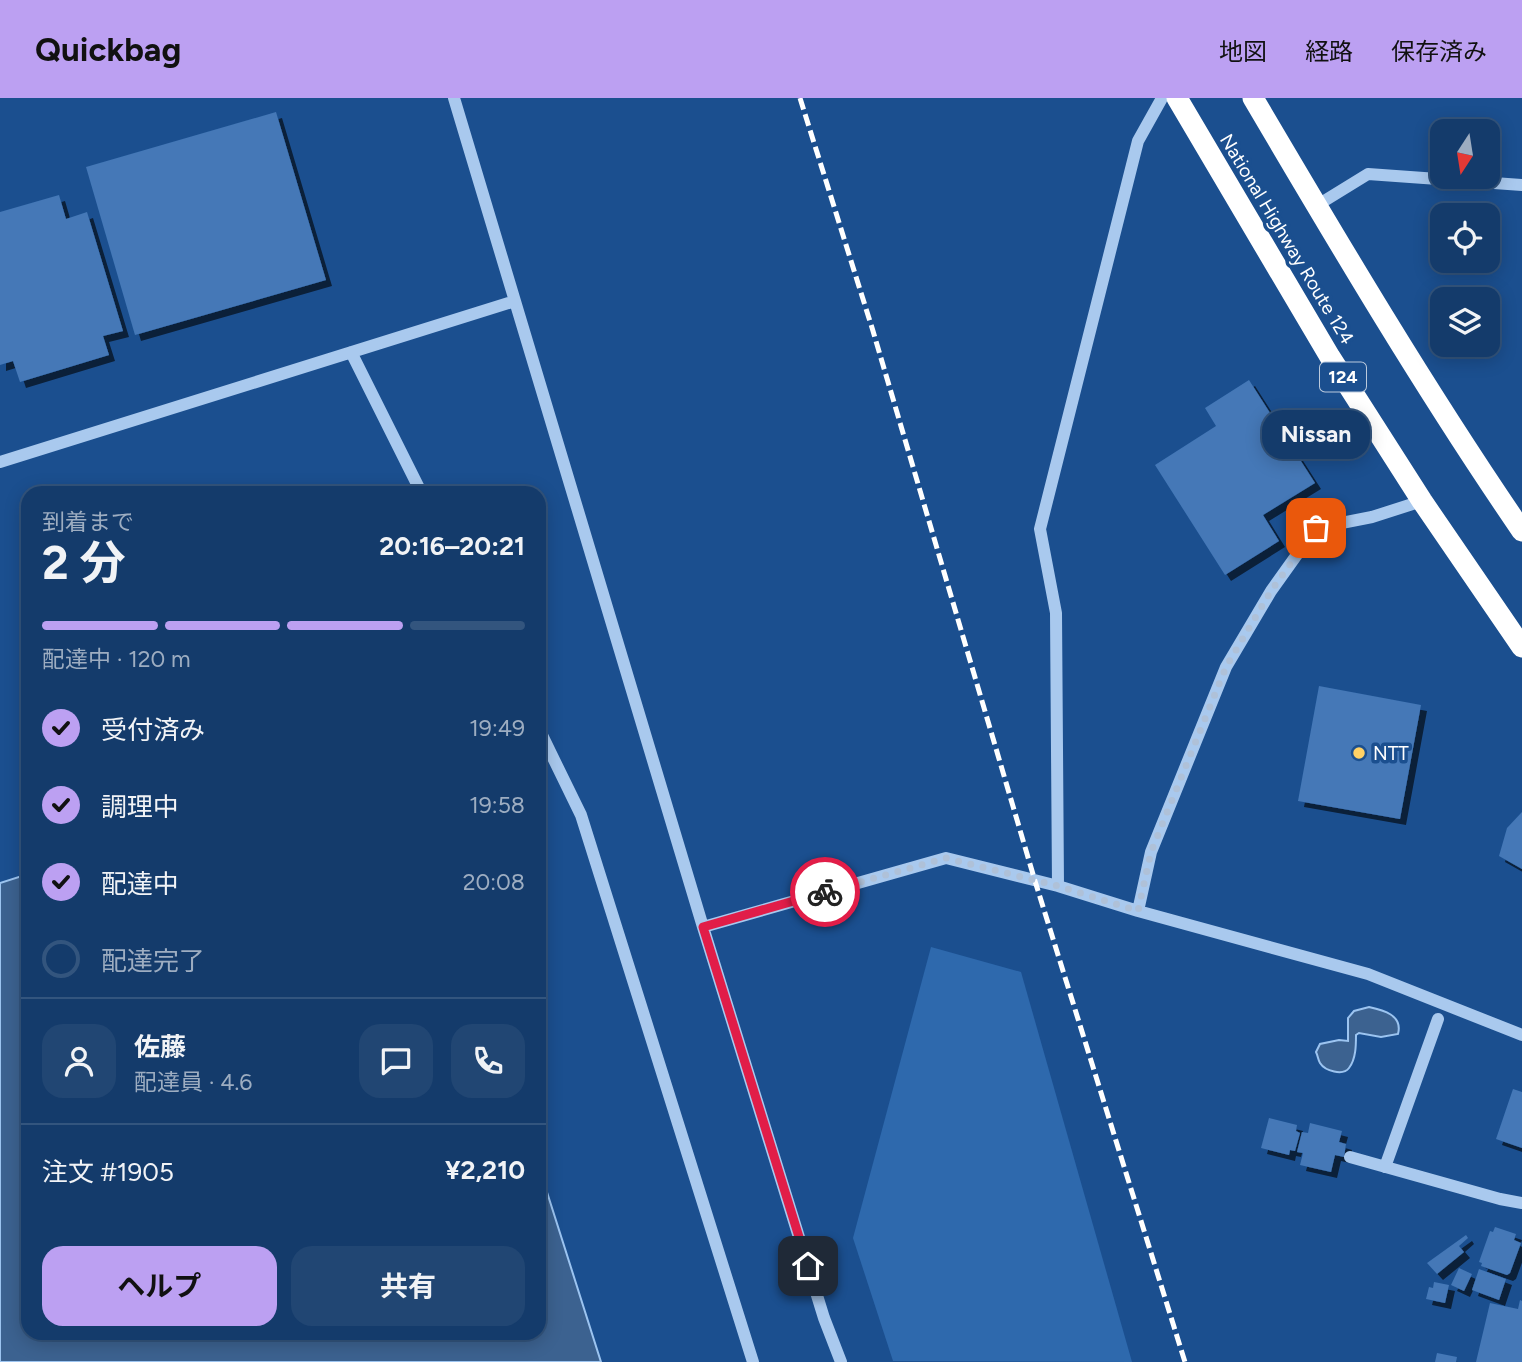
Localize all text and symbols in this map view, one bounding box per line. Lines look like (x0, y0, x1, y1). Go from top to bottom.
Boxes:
text: Quickbag (35, 30, 181, 69)
text: 地図 (1219, 37, 1267, 66)
text: 経路 (1305, 37, 1353, 66)
text: 保存済み (1391, 37, 1487, 66)
north arrow (1430, 119, 1500, 189)
map controls (1430, 119, 1500, 357)
street label: National Highway Route 124 (1215, 130, 1359, 349)
button: locate (1430, 203, 1500, 273)
button: layers (1430, 287, 1500, 357)
road number: 124 (1320, 362, 1366, 391)
callout: Nissan (1262, 409, 1370, 458)
text: Nissan (1281, 420, 1351, 448)
pin (1286, 498, 1346, 558)
text: 到着まで (42, 508, 134, 536)
icon: bag (1297, 509, 1335, 547)
text: 20:16–20:21 (379, 530, 525, 562)
text: 2 分 (42, 535, 126, 591)
text: 配達中 · 120 m (42, 645, 191, 673)
icon: check (42, 709, 80, 747)
text: 受付済み (101, 714, 205, 746)
text: 19:49 (469, 714, 525, 742)
place label: NTT (1373, 742, 1409, 765)
marker: NTT (1351, 745, 1367, 761)
icon: check (42, 786, 80, 824)
text: 調理中 (101, 791, 179, 823)
text: 19:58 (469, 791, 525, 819)
courier (790, 857, 860, 927)
icon: check (42, 863, 80, 901)
text: 配達中 (101, 868, 179, 900)
text: 20:08 (463, 868, 525, 896)
icon: bike (806, 873, 844, 911)
text: 配達完了 (101, 945, 205, 977)
button: person (42, 1024, 116, 1098)
button: chat (359, 1024, 433, 1098)
button: phone (451, 1024, 525, 1098)
text: 佐藤 (134, 1031, 186, 1063)
text: 配達員 · 4.6 (134, 1068, 252, 1096)
text: ¥2,210 (445, 1154, 525, 1186)
text: 注文 #1905 (42, 1156, 174, 1188)
pin (778, 1236, 838, 1296)
button: ヘルプ (42, 1246, 277, 1326)
button: 共有 (291, 1246, 525, 1326)
icon: home (789, 1247, 827, 1285)

